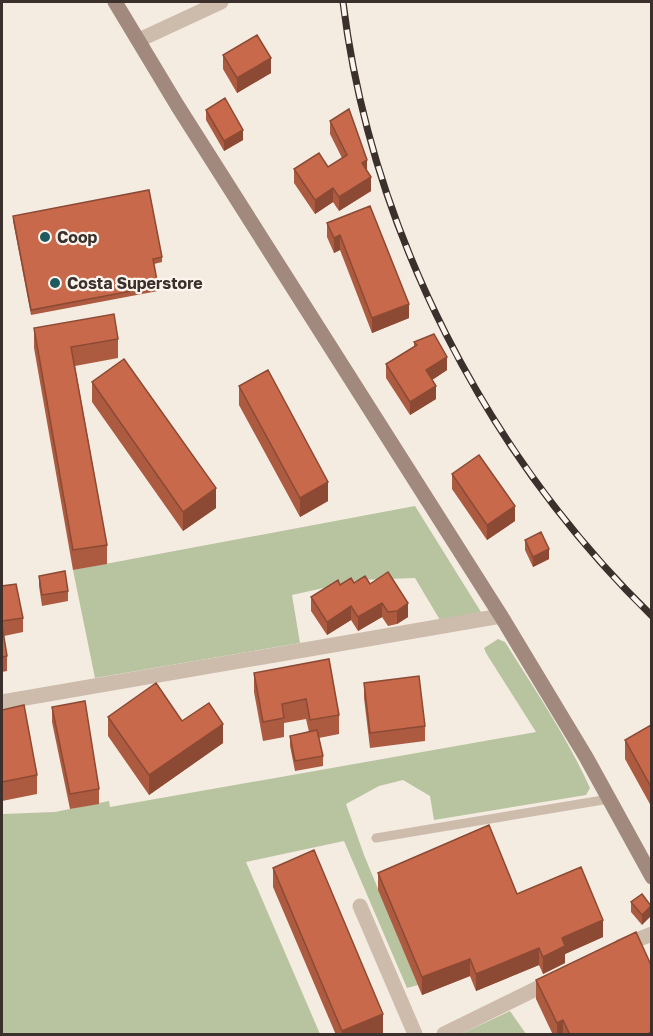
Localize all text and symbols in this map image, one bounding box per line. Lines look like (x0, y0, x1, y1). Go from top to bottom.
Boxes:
place label: Coop (57, 227, 98, 247)
marker: Coop (38, 230, 52, 244)
place label: Costa Superstore (67, 273, 203, 293)
marker: Costa Superstore (48, 276, 62, 290)

